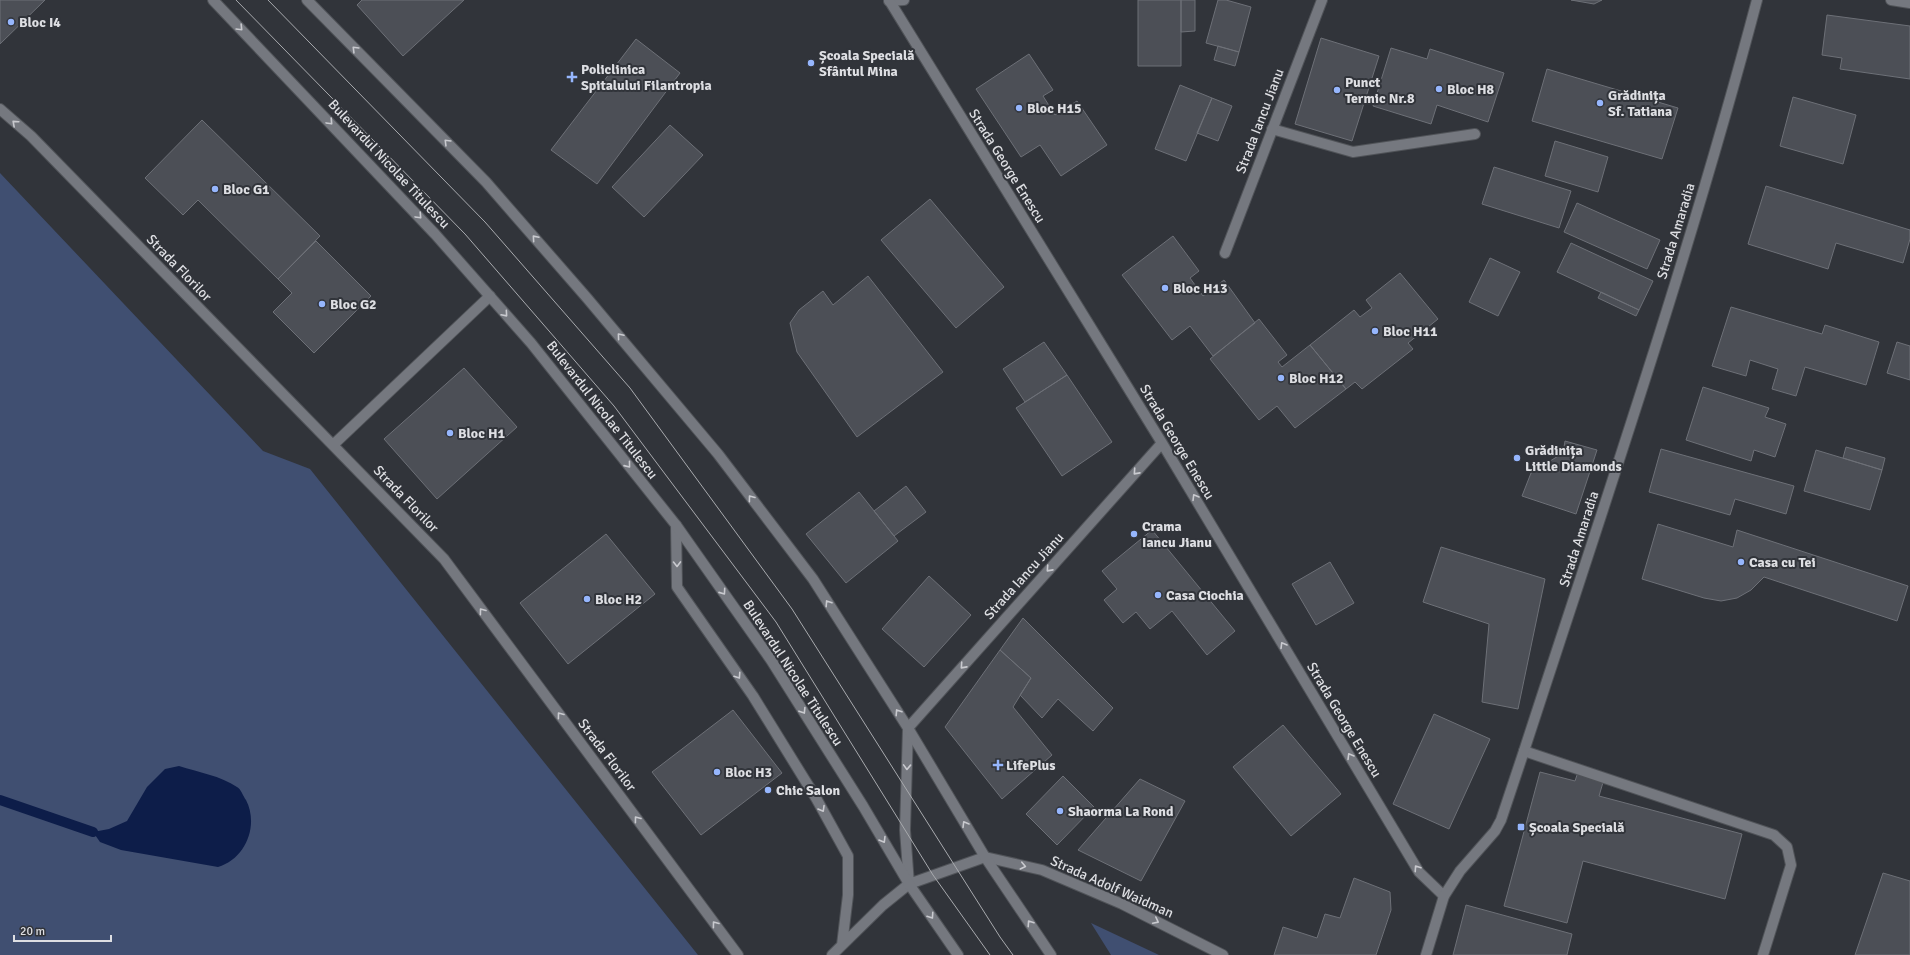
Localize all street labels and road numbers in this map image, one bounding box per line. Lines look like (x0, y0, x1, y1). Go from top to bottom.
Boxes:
street label: Strada Iancu Jianu (1232, 66, 1288, 176)
street label: Bulevardul Nicolae Titulescu (325, 96, 453, 232)
street label: Strada George Enescu (965, 106, 1049, 226)
street label: Strada Amaradia (1653, 181, 1699, 281)
street label: Strada Florilor (143, 231, 216, 306)
street label: Bulevardul Nicolae Titulescu (543, 338, 661, 482)
street label: Strada George Enescu (1136, 381, 1218, 503)
street label: Strada Florilor (370, 462, 443, 537)
street label: Strada Amaradia (1556, 489, 1602, 589)
street label: Strada Iancu Jianu (981, 529, 1067, 623)
street label: Bulevardul Nicolae Titulescu (739, 597, 847, 749)
street label: Strada George Enescu (1303, 659, 1385, 781)
street label: Strada Florilor (574, 715, 640, 795)
street label: Strada Adolf Waidman (1048, 852, 1176, 922)

